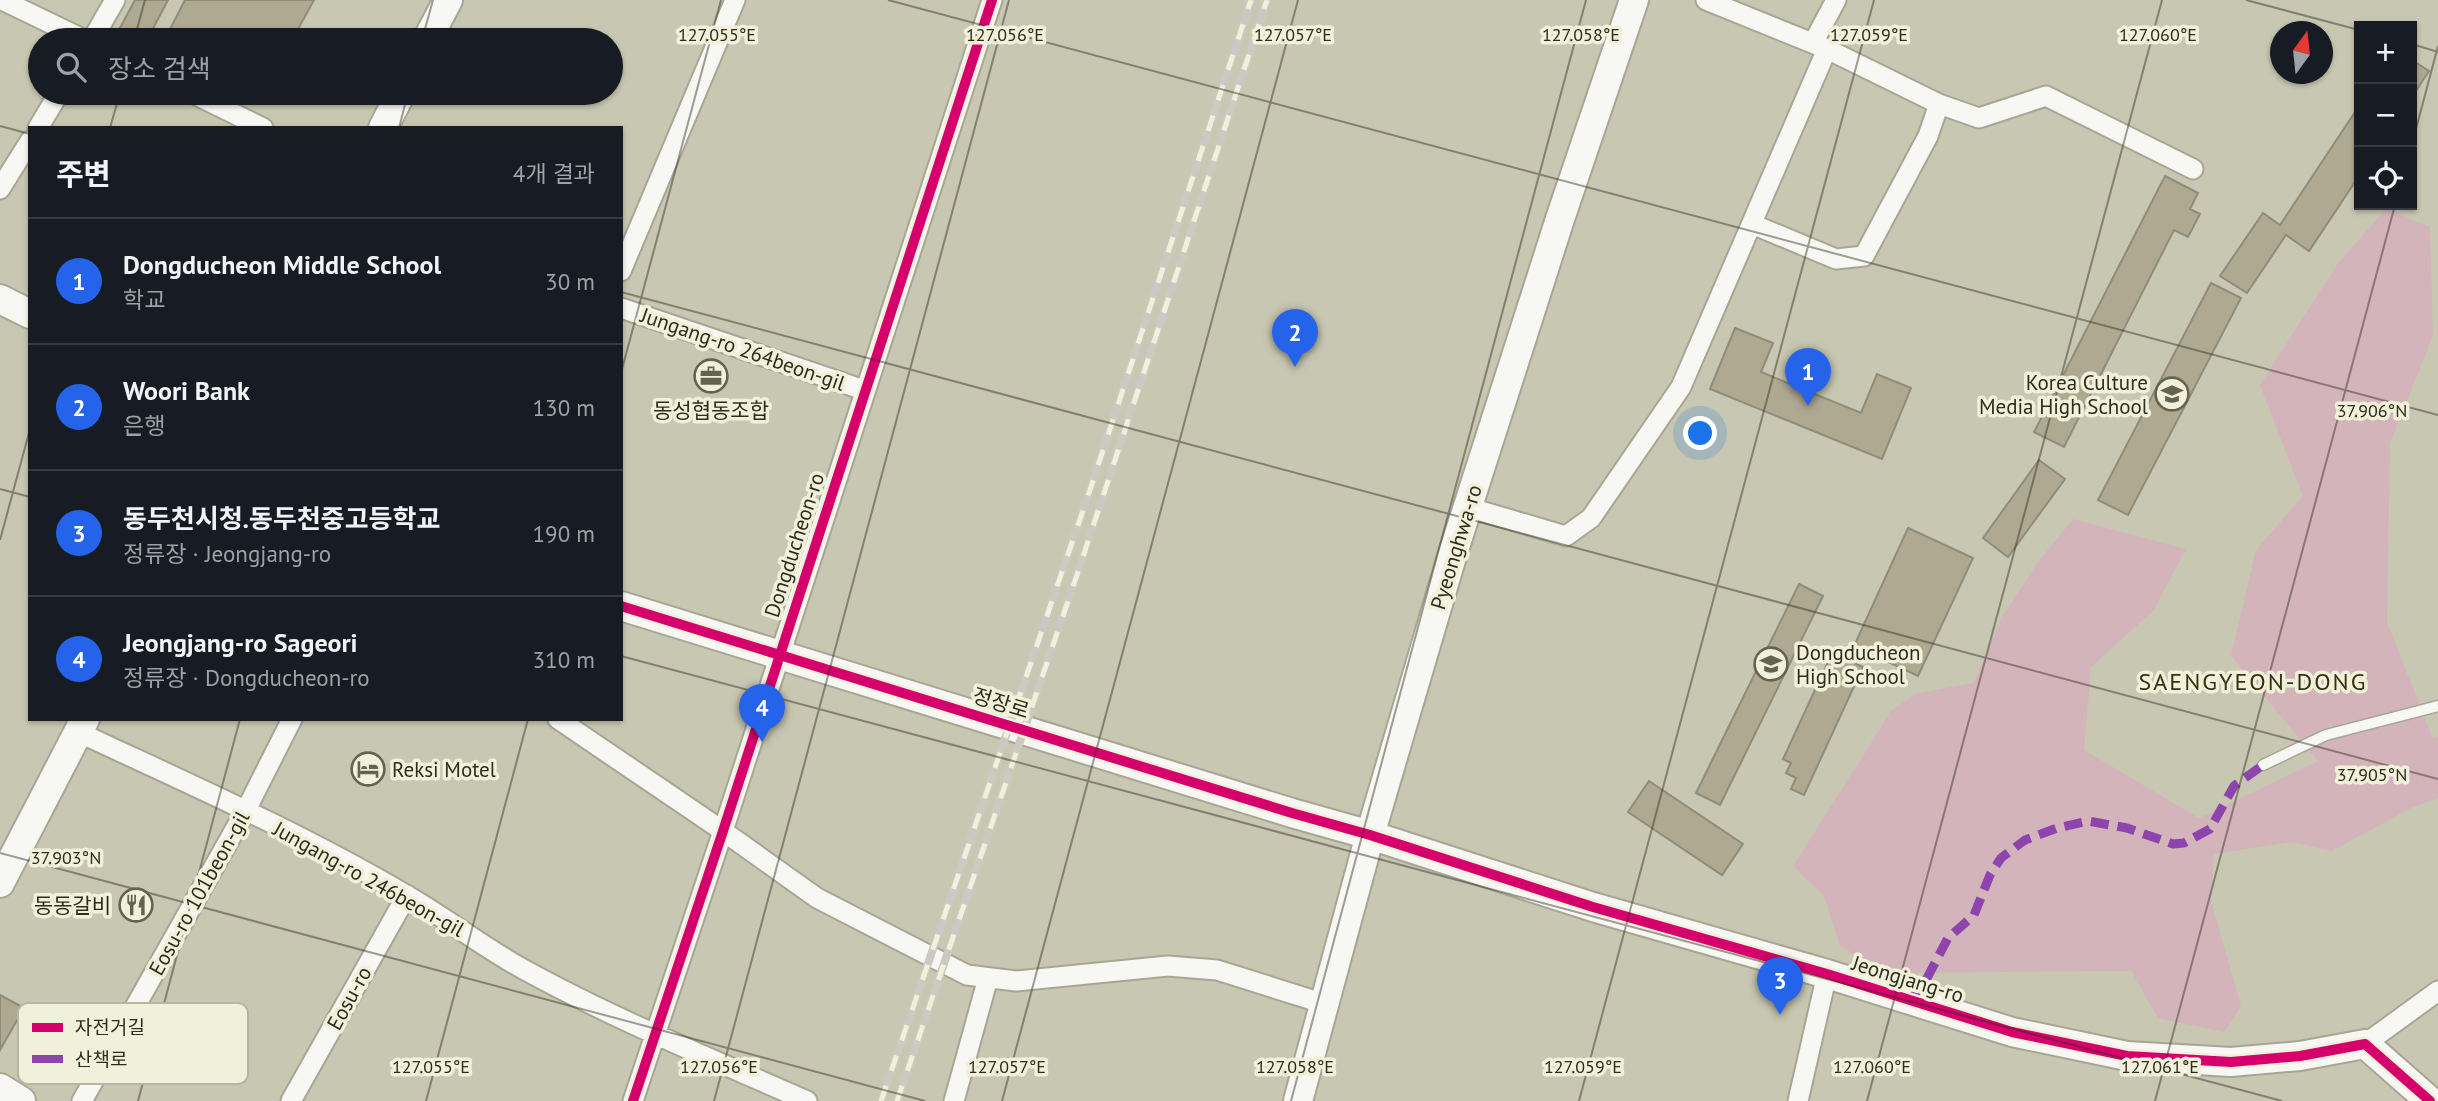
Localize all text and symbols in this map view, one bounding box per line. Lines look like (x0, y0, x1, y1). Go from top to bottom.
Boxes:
north arrow (2270, 21, 2333, 84)
map controls (2354, 21, 2417, 210)
button: + (2354, 21, 2417, 84)
text: 127.055°E (678, 23, 756, 46)
text: 127.056°E (966, 23, 1044, 46)
text: 127.057°E (1254, 23, 1332, 46)
text: 127.058°E (1542, 23, 1620, 46)
text: 127.059°E (1830, 23, 1908, 46)
text: 127.060°E (2119, 23, 2197, 46)
search box (28, 28, 623, 105)
icon: search (52, 48, 90, 86)
text: 장소 검색 (108, 52, 211, 85)
button: − (2354, 84, 2417, 147)
button: locate (2354, 147, 2417, 210)
text: 주변 (56, 154, 111, 193)
text: 4개 결과 (513, 159, 595, 188)
text: Dongducheon Middle School (123, 248, 441, 281)
text: 1 (72, 267, 86, 296)
text: 30 m (545, 267, 595, 296)
text: 학교 (123, 285, 165, 314)
street label: Jungang-ro 264beon-gil (636, 301, 849, 397)
pin: 2 (1272, 309, 1318, 367)
pin: 1 (1785, 348, 1831, 406)
office icon: 동성협동조합 (692, 357, 730, 395)
place label: Korea Culture Media High School (1979, 369, 2148, 420)
text: Woori Bank (123, 374, 250, 407)
school or university icon: Korea Culture Media High School (2153, 375, 2191, 413)
text: 2 (72, 393, 86, 422)
text: 130 m (533, 393, 595, 422)
place label: 동성협동조합 (653, 397, 769, 424)
text: 37.906°N (2337, 399, 2407, 422)
text: 은행 (123, 411, 165, 440)
your location (1683, 416, 1717, 450)
street label: Dongducheon-ro (758, 469, 830, 621)
street label: Pyeonghwa-ro (1424, 481, 1488, 613)
text: 동두천시청.동두천중고등학교 (123, 502, 440, 535)
text: 3 (72, 519, 86, 548)
text: 190 m (533, 519, 595, 548)
text: 정류장 · Jeongjang-ro (123, 539, 331, 568)
text: Jeongjang-ro Sageori (123, 626, 358, 659)
place label: Dongducheon High School (1796, 639, 1921, 690)
text: 4 (72, 645, 86, 674)
text: 310 m (533, 645, 595, 674)
school or university icon: Dongducheon High School (1752, 645, 1790, 683)
text: 정류장 · Dongducheon-ro (123, 663, 370, 692)
district label: SAENGYEON-DONG (2139, 666, 2367, 697)
street label: 정장로 (969, 682, 1033, 724)
pin: 4 (739, 684, 785, 742)
hotel icon: Reksi Motel (349, 750, 387, 788)
place label: Reksi Motel (392, 756, 496, 783)
text: 37.905°N (2337, 763, 2407, 786)
street label: Eosu-ro 101beon-gil (143, 806, 255, 980)
street label: Jungang-ro 246beon-gil (268, 815, 469, 943)
text: 37.903°N (31, 846, 101, 869)
restaurant icon: 동동갈비 (117, 886, 155, 924)
place label: 동동갈비 (34, 892, 111, 919)
street label: Jeongjang-ro (1848, 949, 1967, 1009)
pin: 3 (1757, 957, 1803, 1015)
street label: Eosu-ro (321, 961, 377, 1035)
legend (18, 1003, 248, 1084)
text: 자전거길 (75, 1015, 145, 1039)
text: 산책로 (75, 1047, 127, 1071)
text: 127.055°E (392, 1055, 470, 1078)
text: 127.056°E (680, 1055, 758, 1078)
text: 127.057°E (968, 1055, 1046, 1078)
text: 127.058°E (1256, 1055, 1334, 1078)
text: 127.059°E (1544, 1055, 1622, 1078)
text: 127.060°E (1833, 1055, 1911, 1078)
text: 127.061°E (2121, 1055, 2199, 1078)

